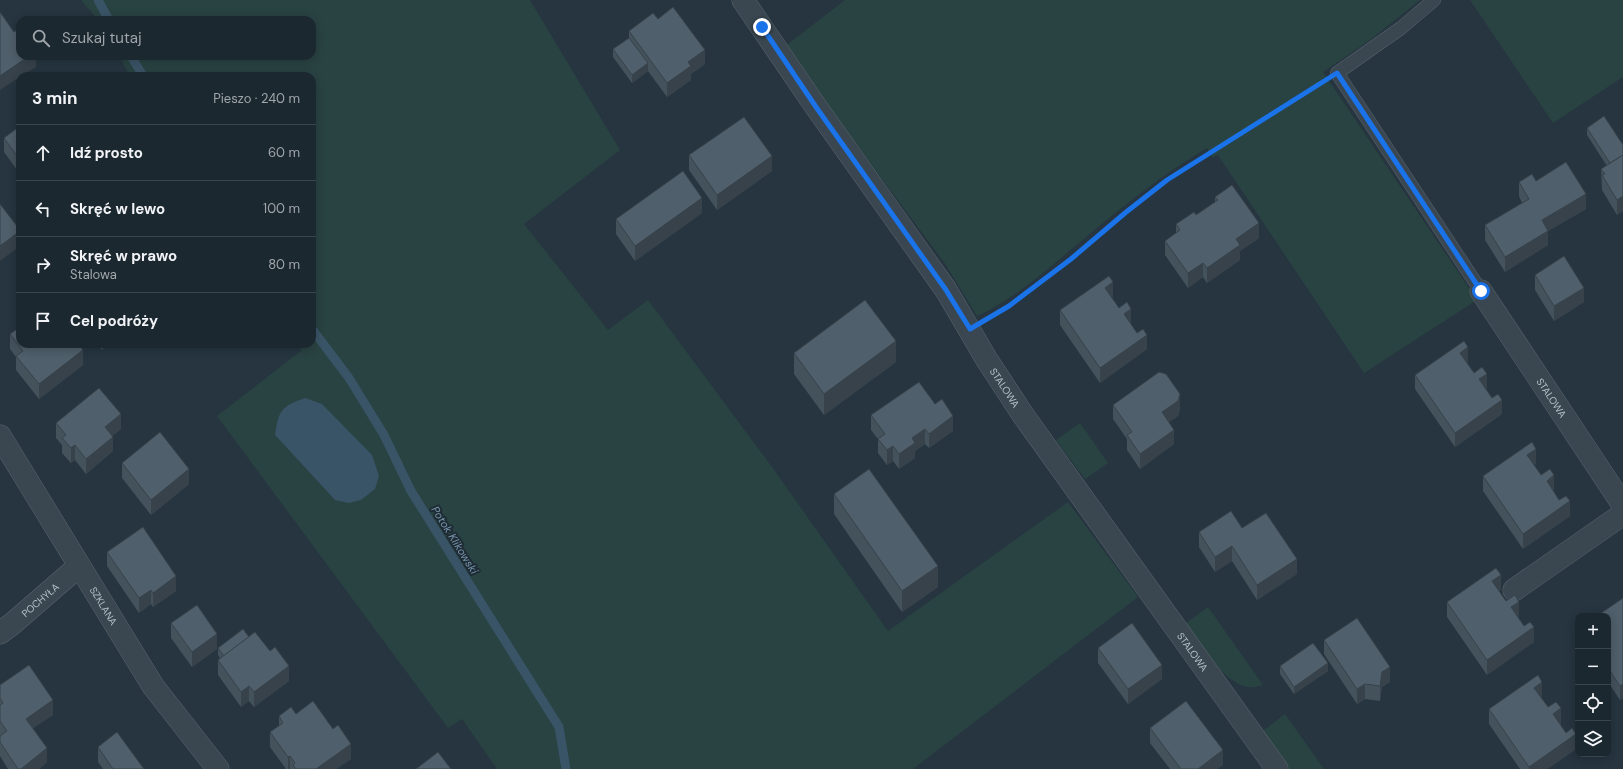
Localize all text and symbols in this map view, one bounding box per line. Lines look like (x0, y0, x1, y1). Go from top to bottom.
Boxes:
search box (16, 16, 316, 60)
route end (753, 18, 771, 36)
icon: search (30, 27, 52, 49)
text: Szukaj tutaj (62, 28, 142, 48)
text: 3 min (32, 87, 77, 109)
text: Pieszo · 240 m (213, 90, 300, 107)
icon: ahead (32, 142, 54, 164)
text: Idź prosto (70, 143, 143, 163)
text: 60 m (268, 144, 300, 161)
icon: left (32, 198, 54, 220)
text: Skręć w lewo (70, 199, 165, 219)
text: 100 m (263, 200, 300, 217)
text: Skręć w prawo (70, 246, 177, 266)
icon: right (32, 254, 54, 276)
text: 80 m (268, 256, 300, 273)
text: Stalowa (70, 266, 117, 283)
route start (1472, 282, 1490, 300)
icon: arrive (32, 310, 54, 332)
text: Cel podróży (70, 311, 158, 331)
street label: STALOWA (987, 365, 1023, 410)
street label: STALOWA (1534, 375, 1570, 420)
water label: Potok Klikowski (429, 503, 482, 577)
street label: POCHYŁA (19, 580, 62, 620)
street label: SZKLANA (87, 584, 121, 628)
map controls (1575, 613, 1611, 757)
button: + (1575, 613, 1611, 649)
street label: STALOWA (1174, 630, 1211, 674)
button: − (1575, 649, 1611, 685)
button: locate (1575, 685, 1611, 721)
button: layers (1575, 721, 1611, 757)

